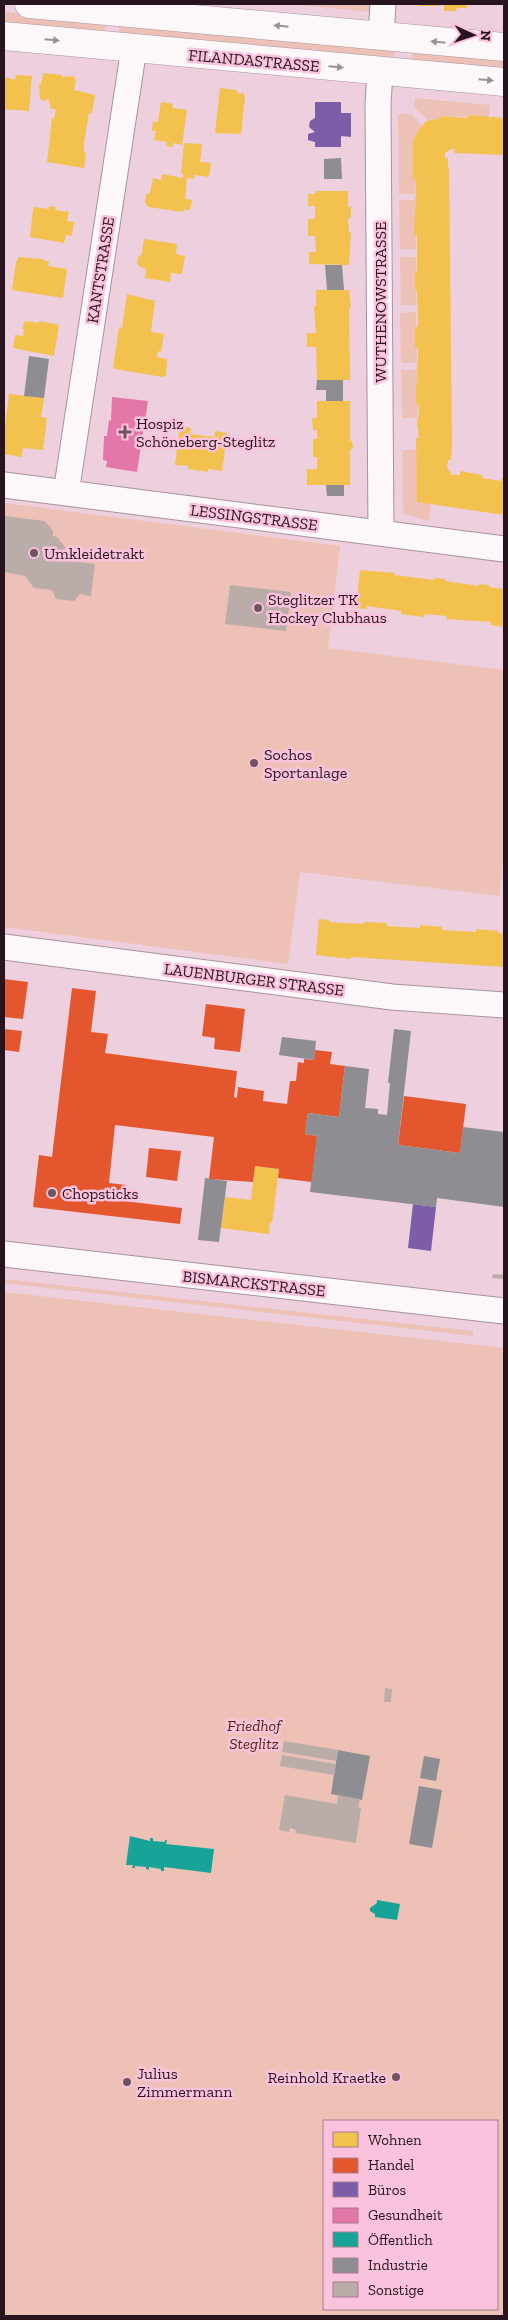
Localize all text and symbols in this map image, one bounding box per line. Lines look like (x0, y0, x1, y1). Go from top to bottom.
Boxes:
north arrow (448, 10, 498, 60)
one-way arrow (272, 21, 288, 29)
text: N (477, 30, 494, 42)
one-way arrow (45, 36, 61, 44)
one-way arrow (430, 37, 446, 45)
street label: FILANDASTRASSE (188, 45, 320, 76)
one-way arrow (328, 63, 344, 71)
one-way arrow (478, 77, 494, 85)
street label: KANTSTRASSE (83, 215, 118, 325)
street label: WUTHENOWSTRASSE (371, 222, 390, 382)
place label: Hospiz Schöneberg-Steglitz (136, 414, 276, 451)
marker: Hospiz Schöneberg-Steglitz (118, 425, 132, 439)
street label: LESSINGSTRASSE (189, 500, 319, 535)
place label: Umkleidetrakt (44, 544, 144, 563)
marker: Umkleidetrakt (28, 547, 40, 559)
place label: Steglitzer TK Hockey Clubhaus (268, 590, 387, 627)
marker: Steglitzer TK Hockey Clubhaus (252, 602, 264, 614)
place label: Sochos Sportanlage (264, 745, 347, 782)
marker: Sochos Sportanlage (248, 757, 260, 769)
street label: LAUENBURGER STRASSE (163, 959, 345, 1000)
place label: Chopsticks (62, 1184, 138, 1203)
marker: Chopsticks (46, 1187, 58, 1199)
street label: BISMARCKSTRASSE (182, 1267, 326, 1300)
park label: Friedhof Steglitz (227, 1716, 283, 1753)
place label: Julius Zimmermann (137, 2064, 233, 2101)
place label: Reinhold Kraetke (268, 2068, 386, 2087)
marker: Reinhold Kraetke (390, 2071, 402, 2083)
marker: Julius Zimmermann (121, 2076, 133, 2088)
legend (323, 2120, 498, 2310)
text: Wohnen (368, 2131, 422, 2149)
text: Handel (368, 2156, 414, 2174)
text: Büros (368, 2181, 406, 2199)
text: Gesundheit (368, 2206, 443, 2224)
text: Öffentlich (368, 2231, 433, 2249)
text: Industrie (368, 2256, 428, 2274)
text: Sonstige (368, 2281, 424, 2299)

